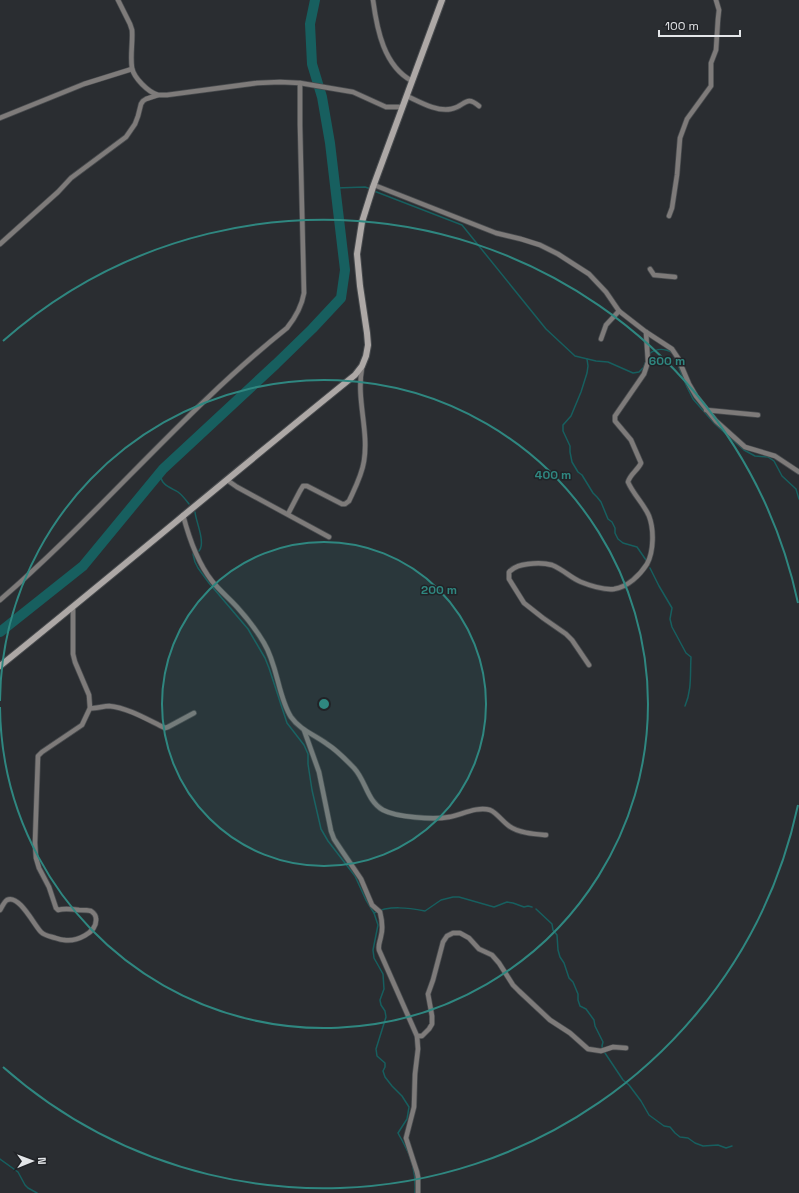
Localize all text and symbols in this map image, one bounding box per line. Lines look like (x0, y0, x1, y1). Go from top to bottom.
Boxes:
scale bar (659, 12, 740, 38)
text: 100 m (665, 18, 699, 34)
text: 600 m (649, 353, 685, 369)
text: 400 m (535, 467, 571, 483)
text: 200 m (421, 582, 457, 598)
centre of rings (317, 697, 331, 711)
north arrow (12, 1141, 52, 1181)
text: N (35, 1157, 49, 1165)

